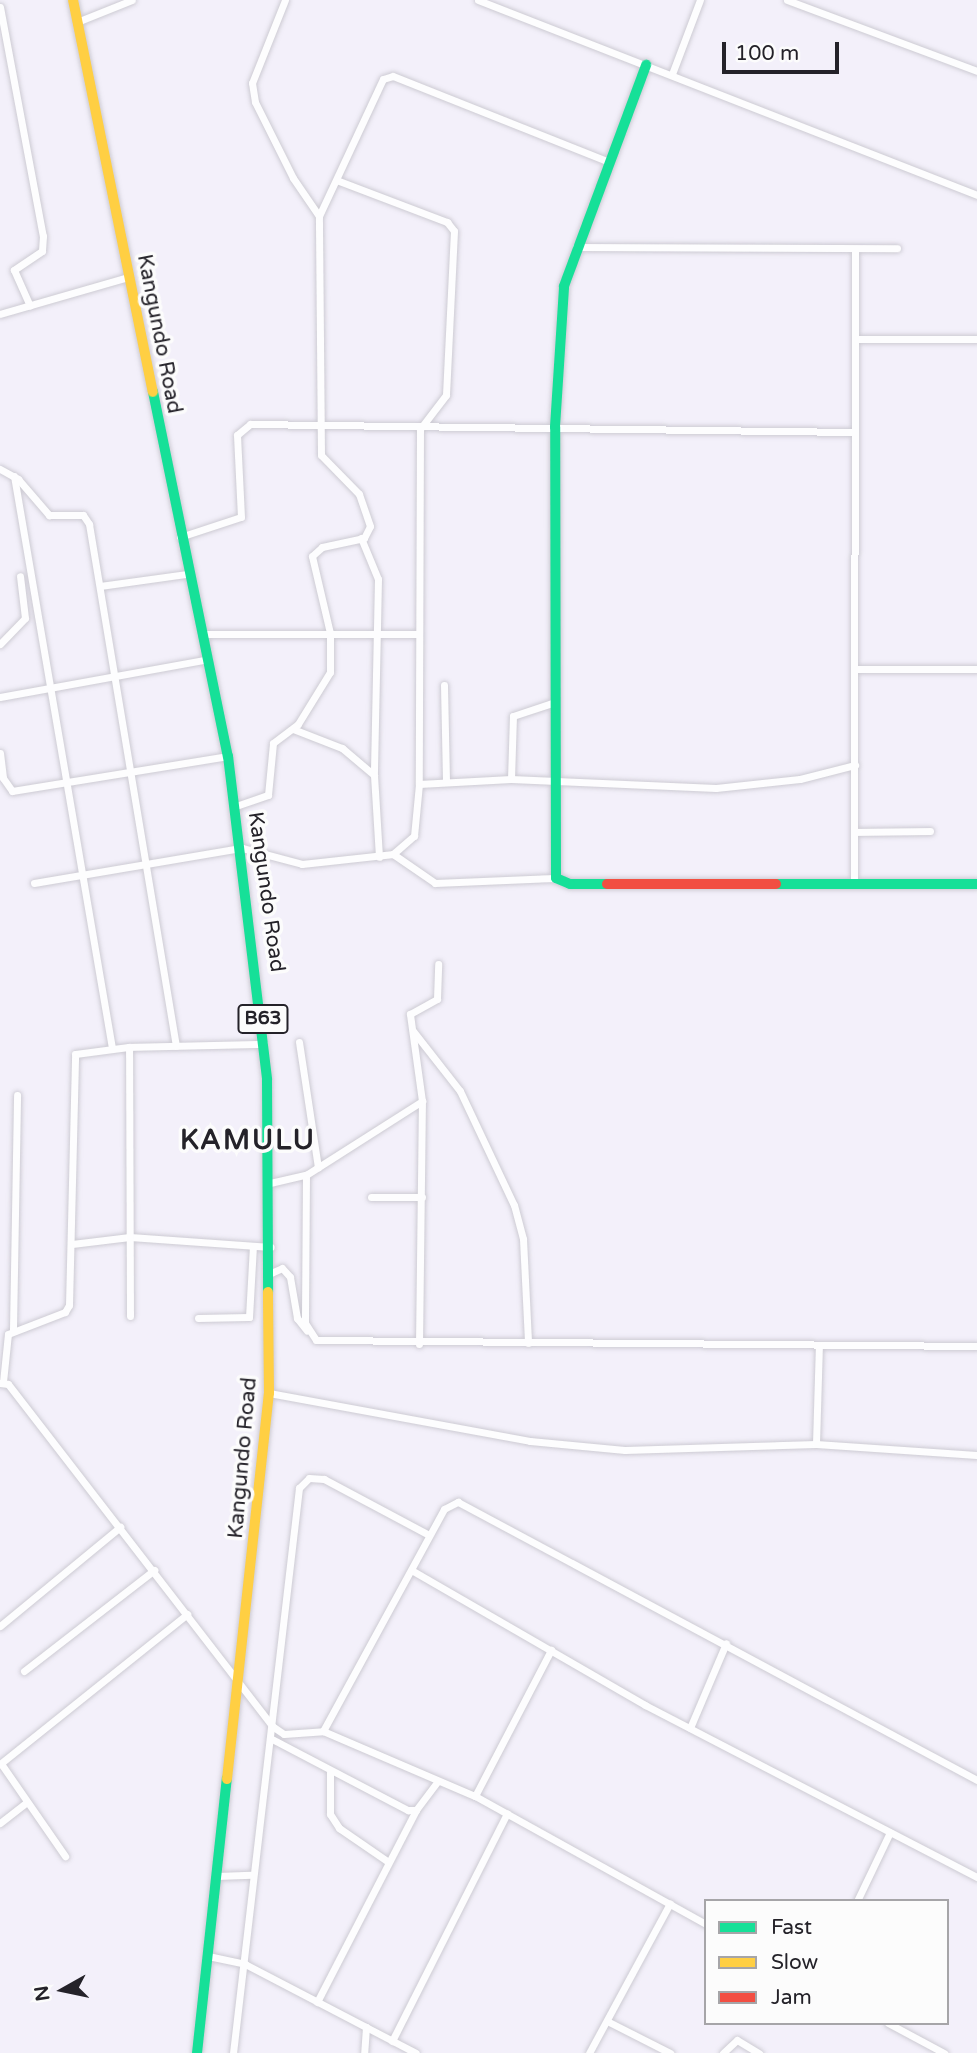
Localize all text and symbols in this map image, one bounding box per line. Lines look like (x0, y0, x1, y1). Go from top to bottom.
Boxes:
scale bar (725, 28, 842, 72)
text: 100 m (735, 41, 799, 66)
street label: Kangundo Road (131, 252, 187, 416)
street label: Kangundo Road (242, 810, 290, 974)
road number: B63 (237, 1004, 289, 1035)
district label: KAMULU (181, 1123, 315, 1157)
street label: Kangundo Road (223, 1376, 263, 1540)
legend (704, 1899, 949, 2025)
text: Fast (771, 1915, 812, 1940)
text: Slow (771, 1950, 818, 1975)
north arrow (28, 1955, 98, 2025)
text: N (30, 1984, 54, 2003)
text: Jam (771, 1985, 812, 2010)

